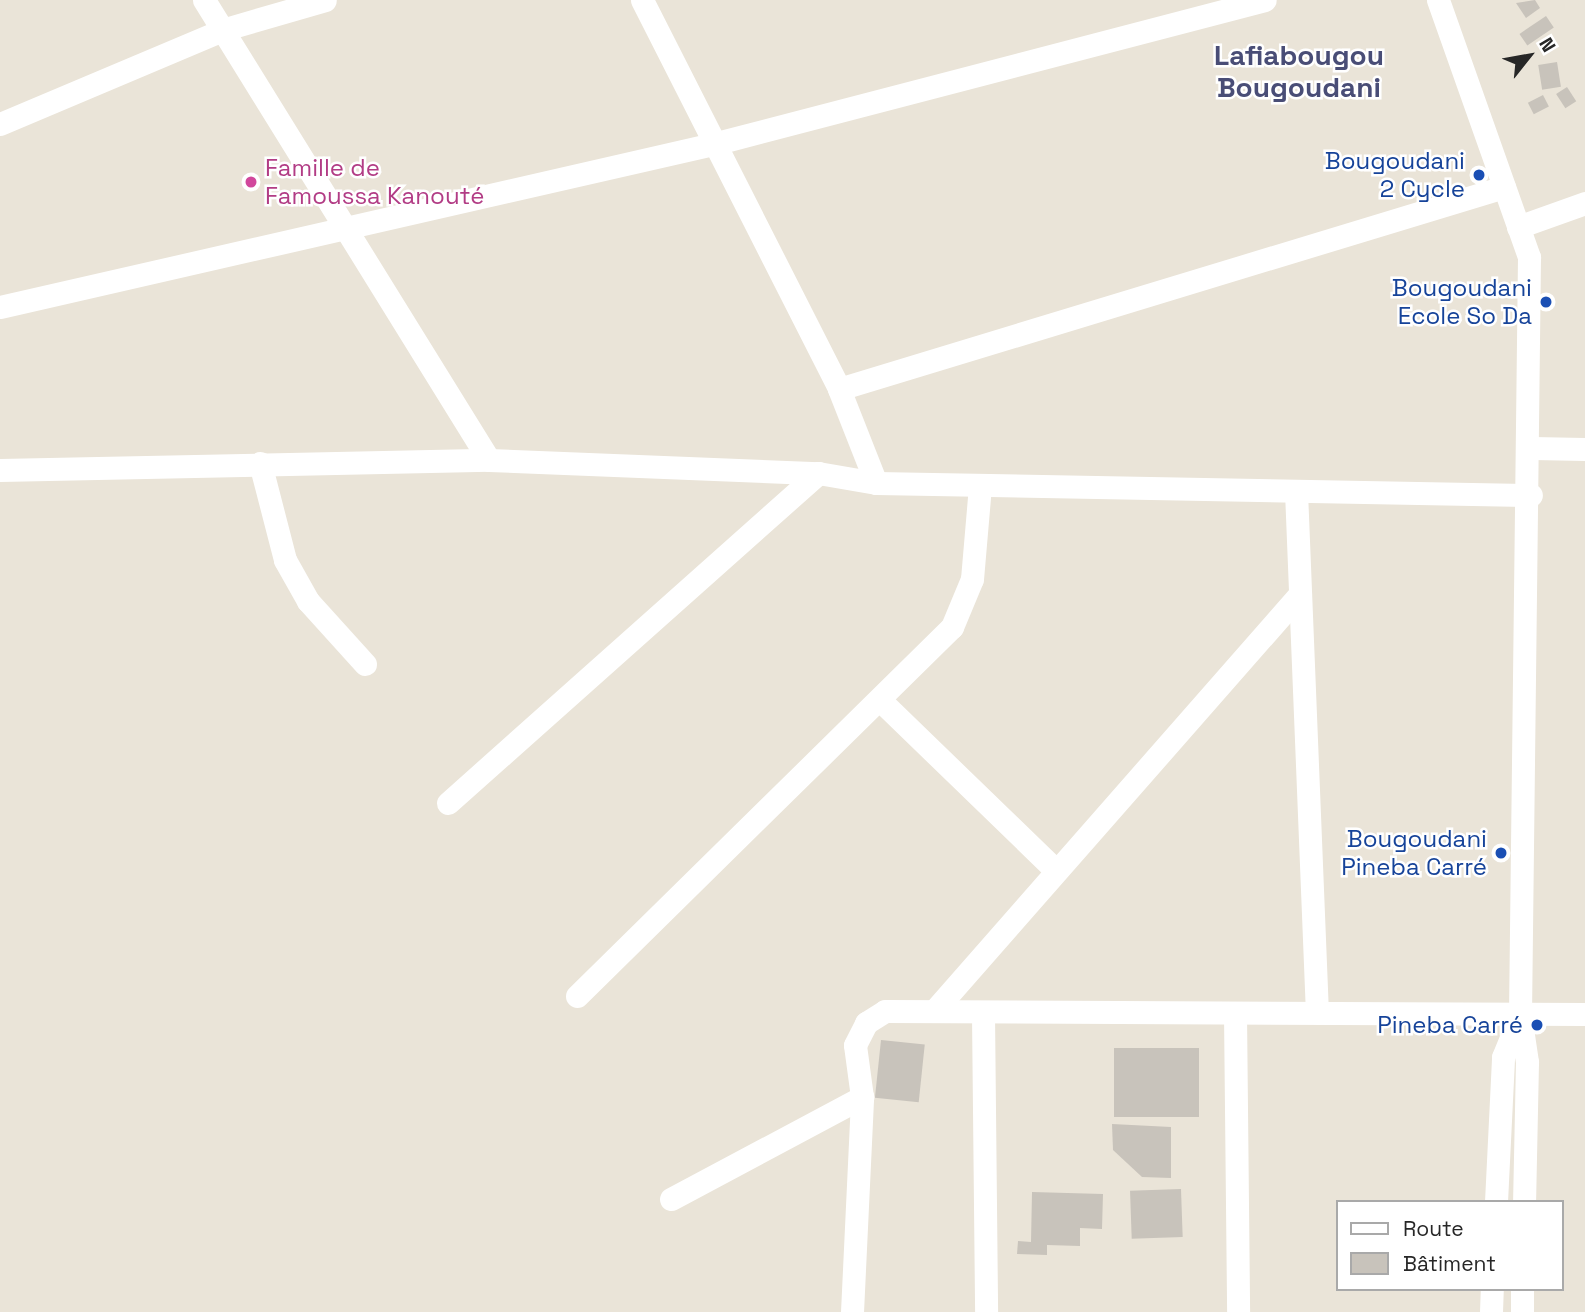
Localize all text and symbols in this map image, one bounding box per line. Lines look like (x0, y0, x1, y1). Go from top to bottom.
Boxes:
north arrow (1494, 21, 1564, 91)
text: N (1533, 33, 1561, 57)
district label: Lafiabougou Bougoudani (1214, 38, 1384, 104)
place label: Bougoudani 2 Cycle (1325, 147, 1465, 203)
place label: Famille de Famoussa Kanouté (265, 154, 484, 210)
marker: Bougoudani 2 Cycle (1471, 167, 1487, 183)
marker: Famille de Famoussa Kanouté (243, 174, 259, 190)
place label: Bougoudani Ecole So Da (1392, 274, 1532, 330)
marker: Bougoudani Ecole So Da (1538, 294, 1554, 310)
place label: Bougoudani Pineba Carré (1341, 825, 1487, 881)
marker: Bougoudani Pineba Carré (1493, 845, 1509, 861)
place label: Pineba Carré (1377, 1011, 1523, 1039)
marker: Pineba Carré (1529, 1017, 1545, 1033)
legend (1336, 1200, 1564, 1291)
text: Route (1403, 1215, 1464, 1242)
text: Bâtiment (1403, 1250, 1496, 1277)

